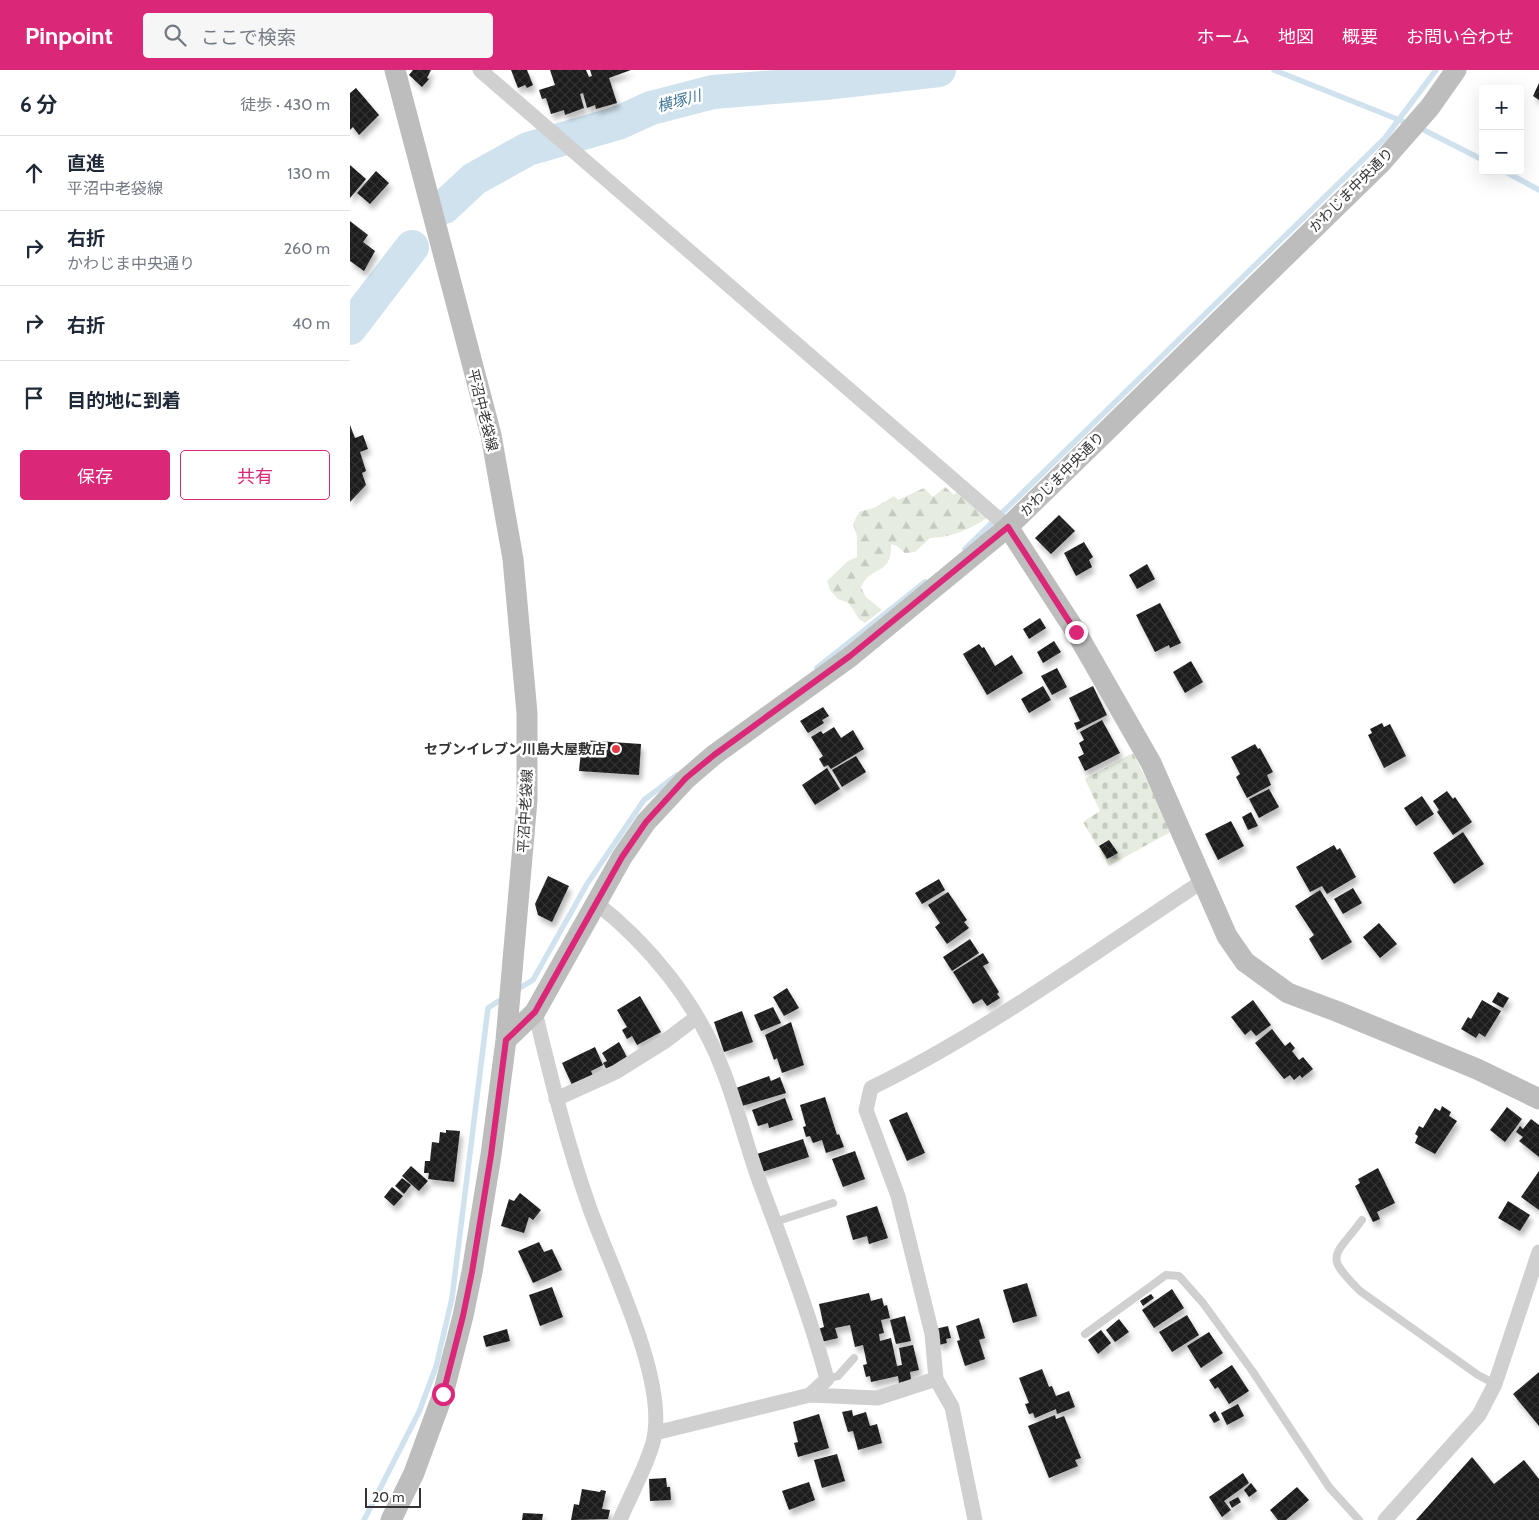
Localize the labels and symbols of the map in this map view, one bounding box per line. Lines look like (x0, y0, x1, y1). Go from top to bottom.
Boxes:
water label: 横塚川 (655, 86, 705, 116)
street label: かわじま中央通り (1305, 144, 1397, 236)
street label: 平沼中老袋線 (464, 367, 502, 453)
street label: かわじま中央通り (1016, 428, 1108, 520)
route end (1065, 621, 1088, 644)
place label: セブンイレブン川島大屋敷店 (424, 740, 606, 758)
marker: セブンイレブン川島大屋敷店 (610, 743, 622, 755)
street label: 平沼中老袋線 (514, 769, 536, 853)
route start (432, 1383, 455, 1406)
scale bar (365, 1485, 421, 1508)

